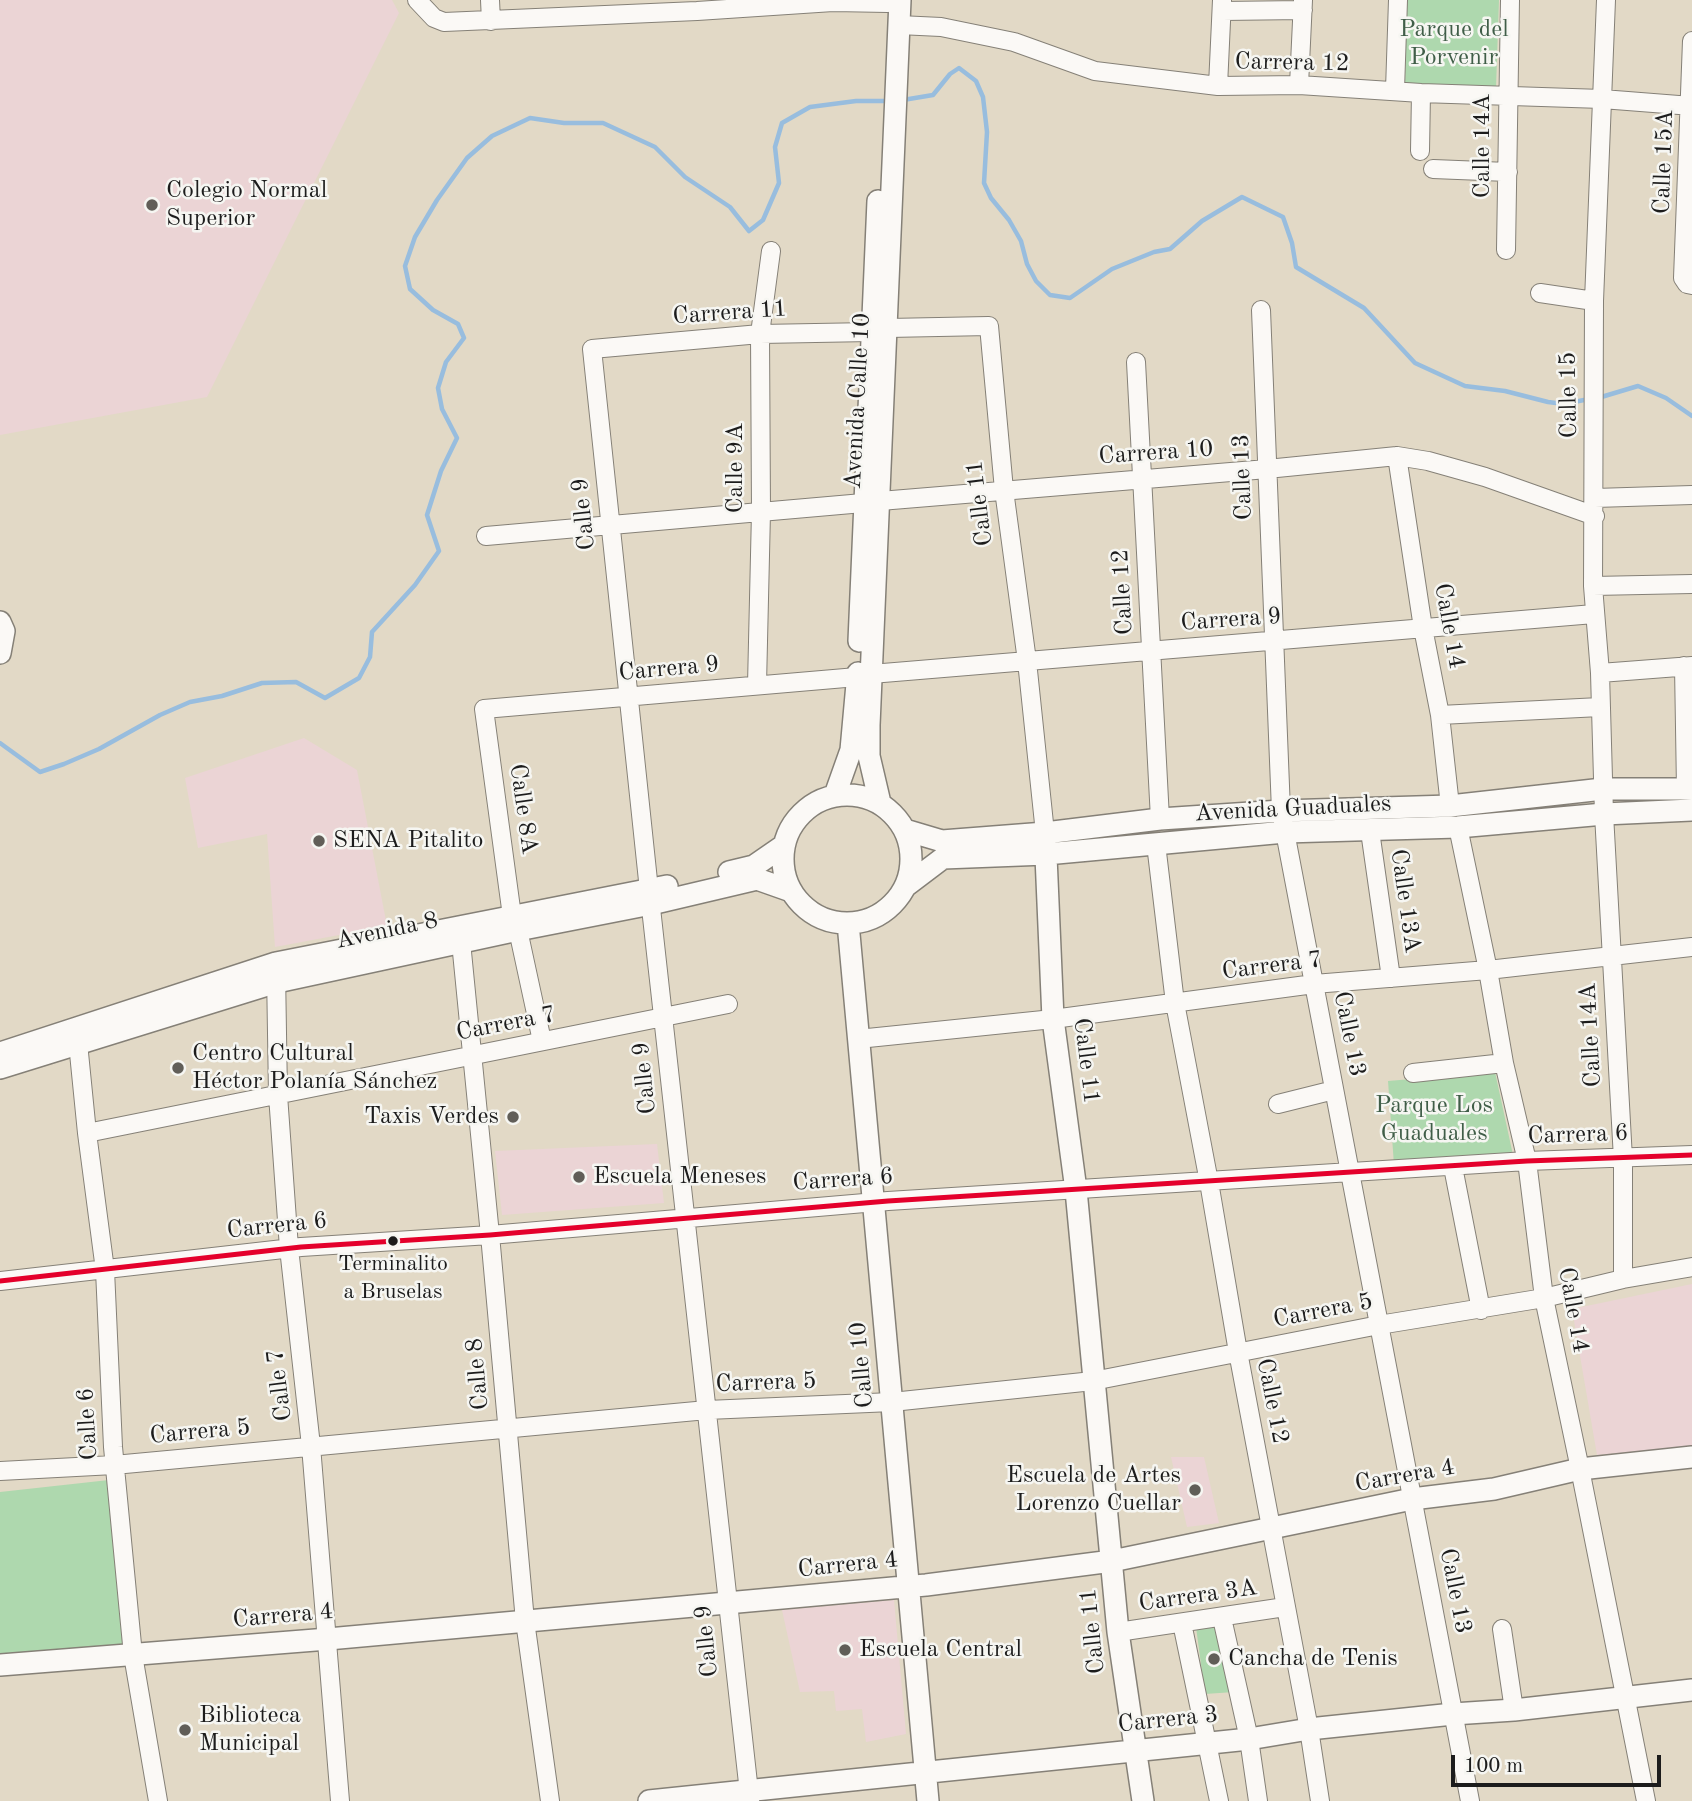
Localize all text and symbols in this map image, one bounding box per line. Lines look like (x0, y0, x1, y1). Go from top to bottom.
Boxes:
park label: Parque del Porvenir (1399, 16, 1509, 72)
street label: Carrera 12 (1234, 48, 1350, 78)
street label: Calle 14A (1469, 94, 1497, 198)
street label: Calle 15A (1648, 109, 1680, 215)
place label: Colegio Normal Superior (166, 177, 327, 233)
marker: Colegio Normal Superior (144, 197, 160, 213)
street label: Carrera 11 (672, 295, 788, 331)
street label: Avenida Calle 10 (839, 312, 877, 490)
street label: Calle 15 (1554, 352, 1584, 438)
street label: Calle 9A (722, 423, 750, 513)
street label: Calle 13 (1227, 433, 1259, 521)
street label: Carrera 10 (1098, 435, 1214, 471)
street label: Calle 11 (960, 458, 1000, 548)
street label: Calle 9 (566, 476, 602, 552)
street label: Calle 12 (1106, 548, 1140, 636)
street label: Calle 14 (1427, 581, 1471, 671)
street label: Carrera 9 (1180, 602, 1282, 638)
street label: Carrera 9 (617, 650, 721, 688)
street label: Calle 8A (502, 762, 544, 856)
street label: Avenida Guaduales (1194, 789, 1392, 829)
place label: SENA Pitalito (333, 827, 484, 855)
marker: SENA Pitalito (311, 833, 327, 849)
street label: Calle 13A (1383, 847, 1427, 955)
street label: Avenida 8 (333, 906, 441, 956)
street label: Carrera 7 (1220, 946, 1324, 986)
street label: Calle 14A (1574, 982, 1608, 1088)
street label: Calle 13 (1327, 989, 1371, 1079)
street label: Carrera 7 (454, 1000, 558, 1048)
street label: Calle 11 (1066, 1016, 1106, 1106)
place label: Centro Cultural Héctor Polanía Sánchez (192, 1040, 437, 1096)
street label: Calle 9 (627, 1040, 663, 1116)
marker: Centro Cultural Héctor Polanía Sánchez (170, 1060, 186, 1076)
park label: Parque Los Guaduales (1375, 1092, 1493, 1148)
place label: Taxis Verdes (364, 1103, 499, 1131)
marker: Taxis Verdes (505, 1109, 521, 1125)
street label: Carrera 6 (1527, 1119, 1629, 1151)
street label: Carrera 6 (792, 1162, 894, 1198)
place label: Escuela Meneses (593, 1163, 766, 1191)
marker: Escuela Meneses (571, 1169, 587, 1185)
street label: Carrera 6 (225, 1206, 329, 1246)
marker: Terminalito a Bruselas (386, 1234, 400, 1248)
place label: Terminalito a Bruselas (338, 1251, 448, 1302)
street label: Calle 14 (1551, 1265, 1595, 1355)
street label: Carrera 5 (1271, 1287, 1375, 1335)
street label: Calle 10 (844, 1321, 880, 1409)
street label: Calle 8 (460, 1337, 496, 1411)
street label: Calle 7 (261, 1347, 299, 1423)
street label: Calle 12 (1250, 1356, 1294, 1446)
street label: Carrera 5 (715, 1367, 817, 1399)
street label: Calle 6 (72, 1387, 104, 1461)
street label: Carrera 5 (148, 1413, 252, 1451)
street label: Carrera 4 (1353, 1453, 1457, 1499)
place label: Escuela de Artes Lorenzo Cuellar (1006, 1462, 1181, 1518)
marker: Escuela de Artes Lorenzo Cuellar (1187, 1482, 1203, 1498)
street label: Carrera 4 (796, 1545, 900, 1585)
street label: Calle 13 (1433, 1546, 1477, 1636)
street label: Carrera 3A (1137, 1573, 1259, 1619)
street label: Calle 11 (1074, 1586, 1112, 1676)
street label: Carrera 4 (231, 1597, 335, 1635)
street label: Calle 9 (689, 1603, 725, 1679)
place label: Escuela Central (859, 1636, 1022, 1664)
marker: Escuela Central (837, 1642, 853, 1658)
place label: Cancha de Tenis (1228, 1645, 1398, 1673)
marker: Cancha de Tenis (1206, 1651, 1222, 1667)
street label: Carrera 3 (1116, 1700, 1220, 1740)
place label: Biblioteca Municipal (199, 1702, 301, 1758)
marker: Biblioteca Municipal (177, 1722, 193, 1738)
scale bar (1454, 1742, 1664, 1786)
text: 100 m (1464, 1756, 1523, 1777)

